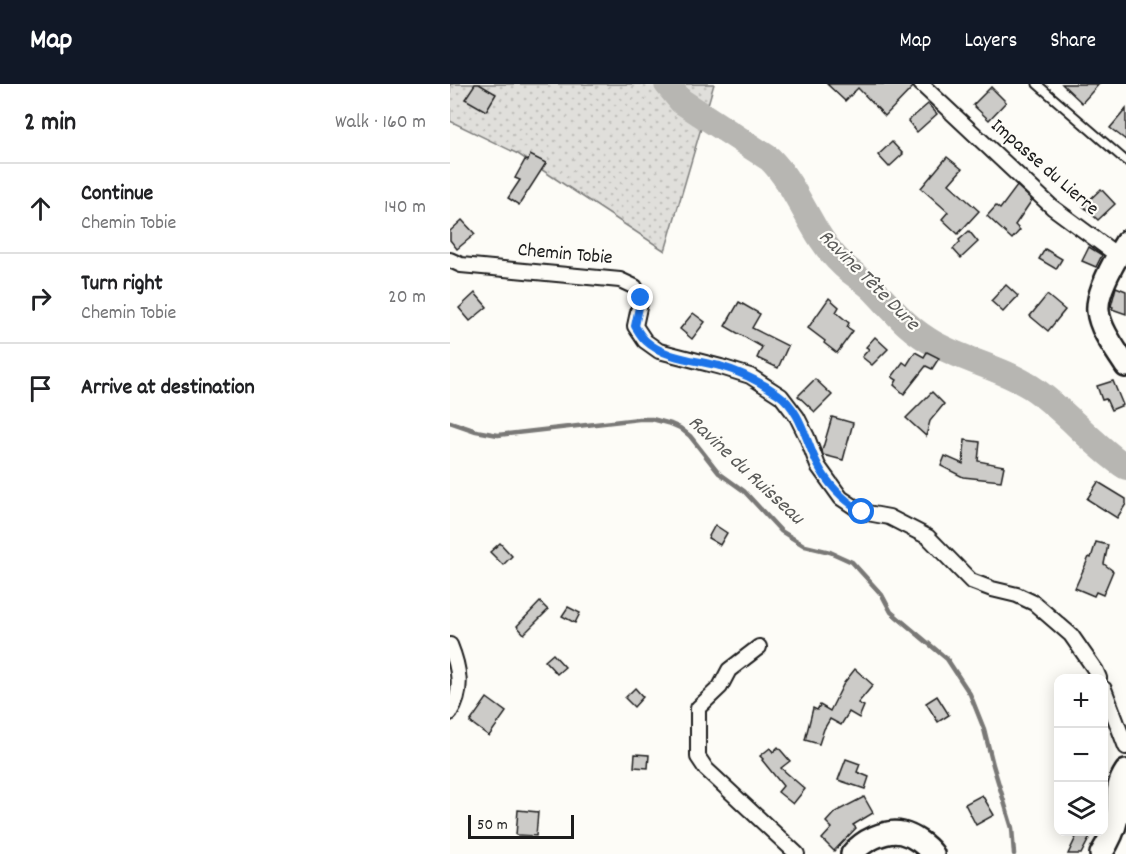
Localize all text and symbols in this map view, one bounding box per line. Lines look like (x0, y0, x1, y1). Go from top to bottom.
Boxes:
text: Map (30, 22, 72, 62)
text: Map (900, 27, 931, 57)
text: Layers (964, 27, 1017, 57)
text: Share (1050, 27, 1096, 57)
text: 2 min (24, 105, 76, 142)
text: Walk · 160 m (335, 109, 426, 137)
street label: Impasse du Lierre (984, 113, 1105, 223)
text: Continue (81, 179, 153, 210)
icon: ahead (24, 192, 57, 225)
text: 140 m (384, 194, 426, 222)
text: Chemin Tobie (81, 210, 176, 238)
water label: Ravine Tête Dure (811, 224, 927, 340)
street label: Chemin Tobie (516, 237, 614, 273)
text: Turn right (81, 269, 163, 300)
icon: right (24, 282, 57, 315)
text: 20 m (388, 284, 426, 312)
route end (627, 284, 653, 310)
text: Chemin Tobie (81, 300, 176, 328)
icon: arrive (24, 372, 57, 405)
text: Arrive at destination (81, 373, 255, 404)
water label: Ravine du Ruisseau (680, 409, 811, 534)
route start (848, 498, 874, 524)
map controls (1054, 674, 1108, 836)
button: + (1054, 674, 1108, 728)
button: − (1054, 728, 1108, 782)
button: layers (1054, 782, 1108, 836)
scale bar (468, 812, 574, 840)
text: 50 m (477, 814, 508, 837)

